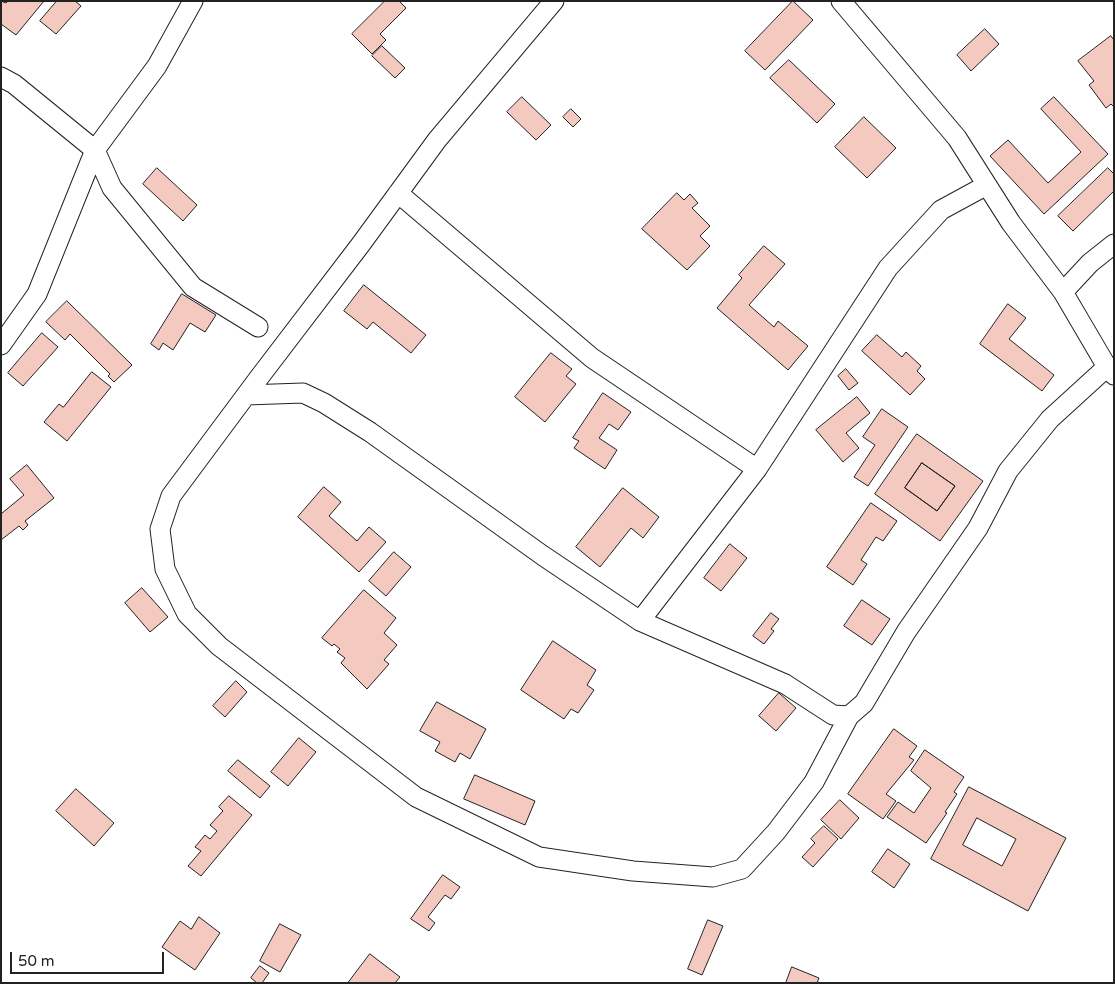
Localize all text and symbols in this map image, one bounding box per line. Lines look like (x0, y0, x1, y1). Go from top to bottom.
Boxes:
scale bar (12, 942, 166, 974)
text: 50 m (18, 952, 55, 970)

